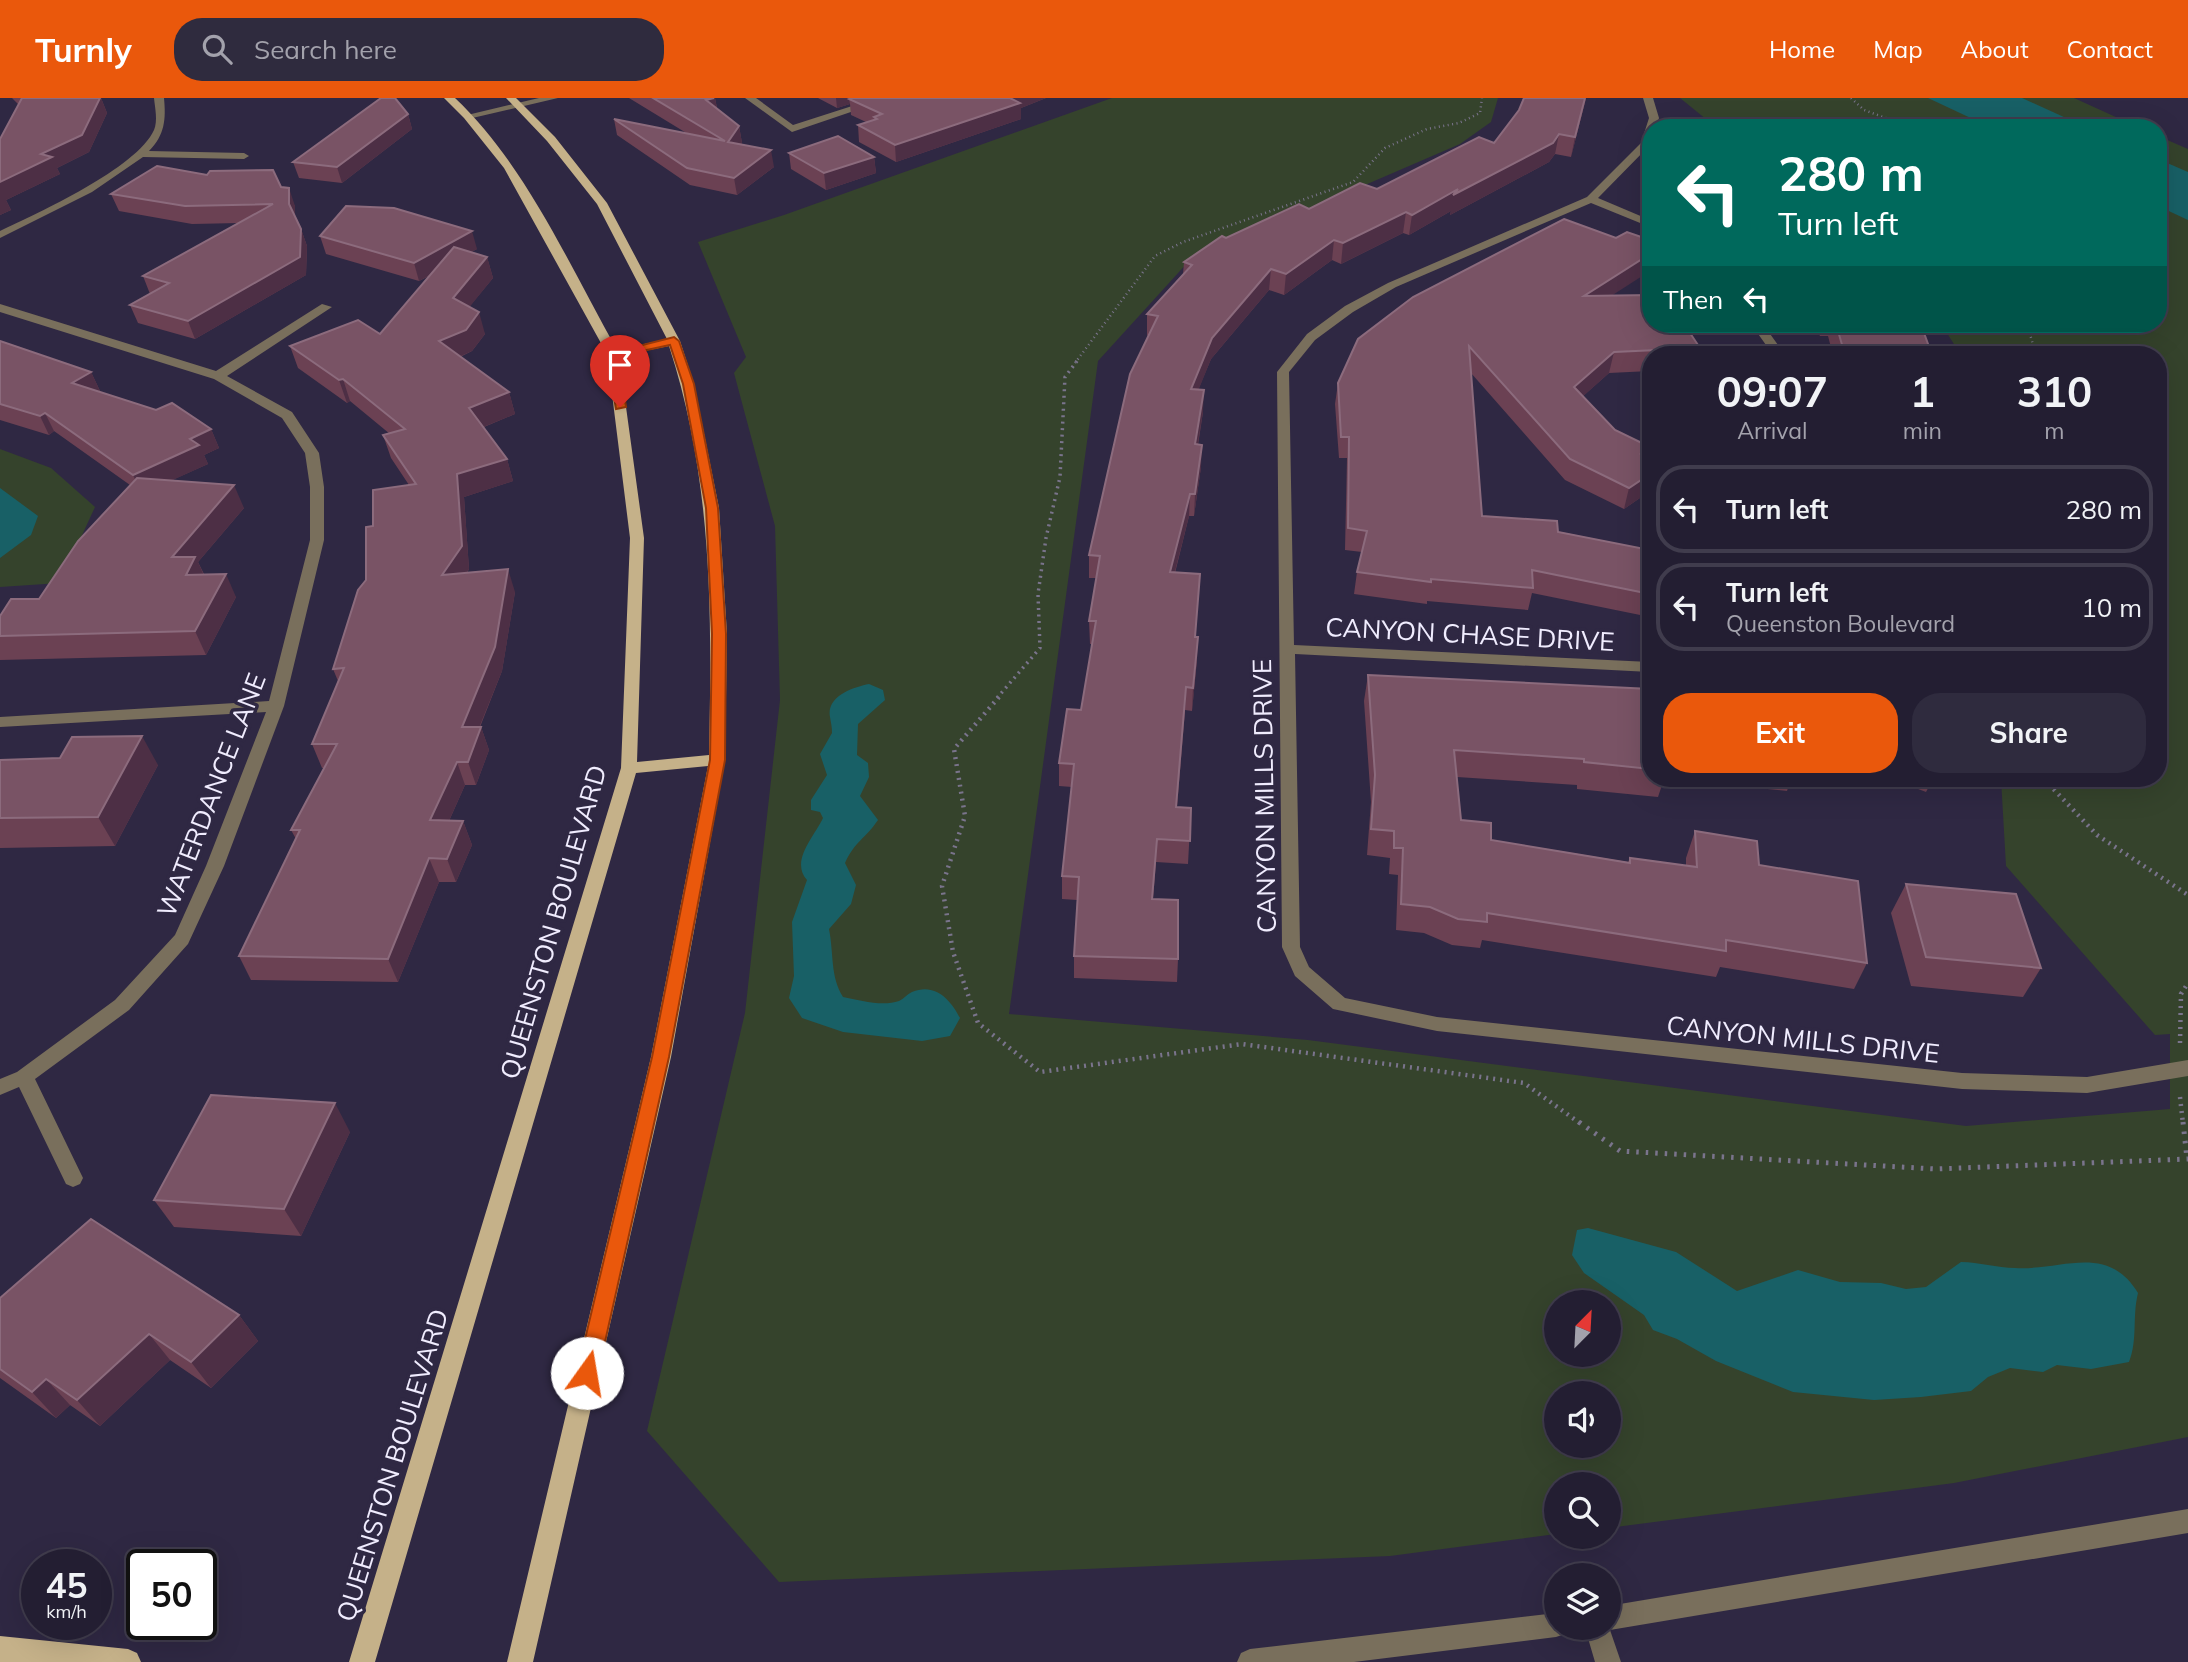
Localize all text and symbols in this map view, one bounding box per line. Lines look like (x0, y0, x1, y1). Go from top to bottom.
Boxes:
search box (174, 18, 664, 81)
text: Turnly (35, 29, 132, 70)
icon: search (198, 30, 236, 68)
text: Search here (254, 33, 397, 66)
text: Home (1769, 34, 1835, 64)
text: Map (1873, 34, 1923, 64)
text: About (1961, 34, 2029, 64)
text: Contact (2067, 34, 2153, 64)
text: 280 m (1778, 142, 1924, 203)
icon: left (1663, 147, 1754, 238)
text: Turn left (1778, 203, 1898, 243)
icon: left (1737, 280, 1775, 318)
text: Then (1663, 283, 1723, 316)
pin (590, 335, 650, 407)
icon: arrive (601, 346, 639, 384)
text: 09:07 (1717, 365, 1828, 418)
text: 1 (1910, 365, 1935, 418)
text: 310 (2017, 365, 2092, 418)
text: Arrival (1737, 416, 1808, 445)
text: min (1903, 416, 1942, 445)
text: m (2044, 416, 2065, 445)
icon: left (1667, 490, 1705, 528)
text: Turn left (1726, 493, 1828, 526)
text: 280 m (2066, 493, 2142, 526)
text: Turn left (1726, 576, 1828, 609)
icon: left (1667, 588, 1705, 626)
text: 10 m (2081, 591, 2142, 624)
text: Queenston Boulevard (1726, 609, 1955, 638)
street label: CANYON CHASE DRIVE (1325, 610, 1615, 658)
street label: CANYON MILLS DRIVE (1245, 659, 1283, 933)
street label: WATERDANCE LANE (149, 668, 273, 922)
button: Exit (1663, 693, 1898, 773)
button: Share (1912, 693, 2146, 773)
street label: QUEENSTON BOULEVARD (492, 761, 614, 1083)
street label: CANYON MILLS DRIVE (1665, 1008, 1941, 1070)
north arrow (1544, 1290, 1620, 1367)
map controls (1544, 1290, 1621, 1640)
street label: QUEENSTON BOULEVARD (329, 1305, 455, 1625)
position arrow (550, 1336, 624, 1410)
button: sound (1544, 1381, 1621, 1458)
button: search (1544, 1472, 1621, 1549)
speed limit sign: 50 (126, 1549, 217, 1640)
text: 45 (45, 1563, 88, 1607)
button: layers (1544, 1563, 1621, 1640)
text: km/h (46, 1600, 87, 1623)

